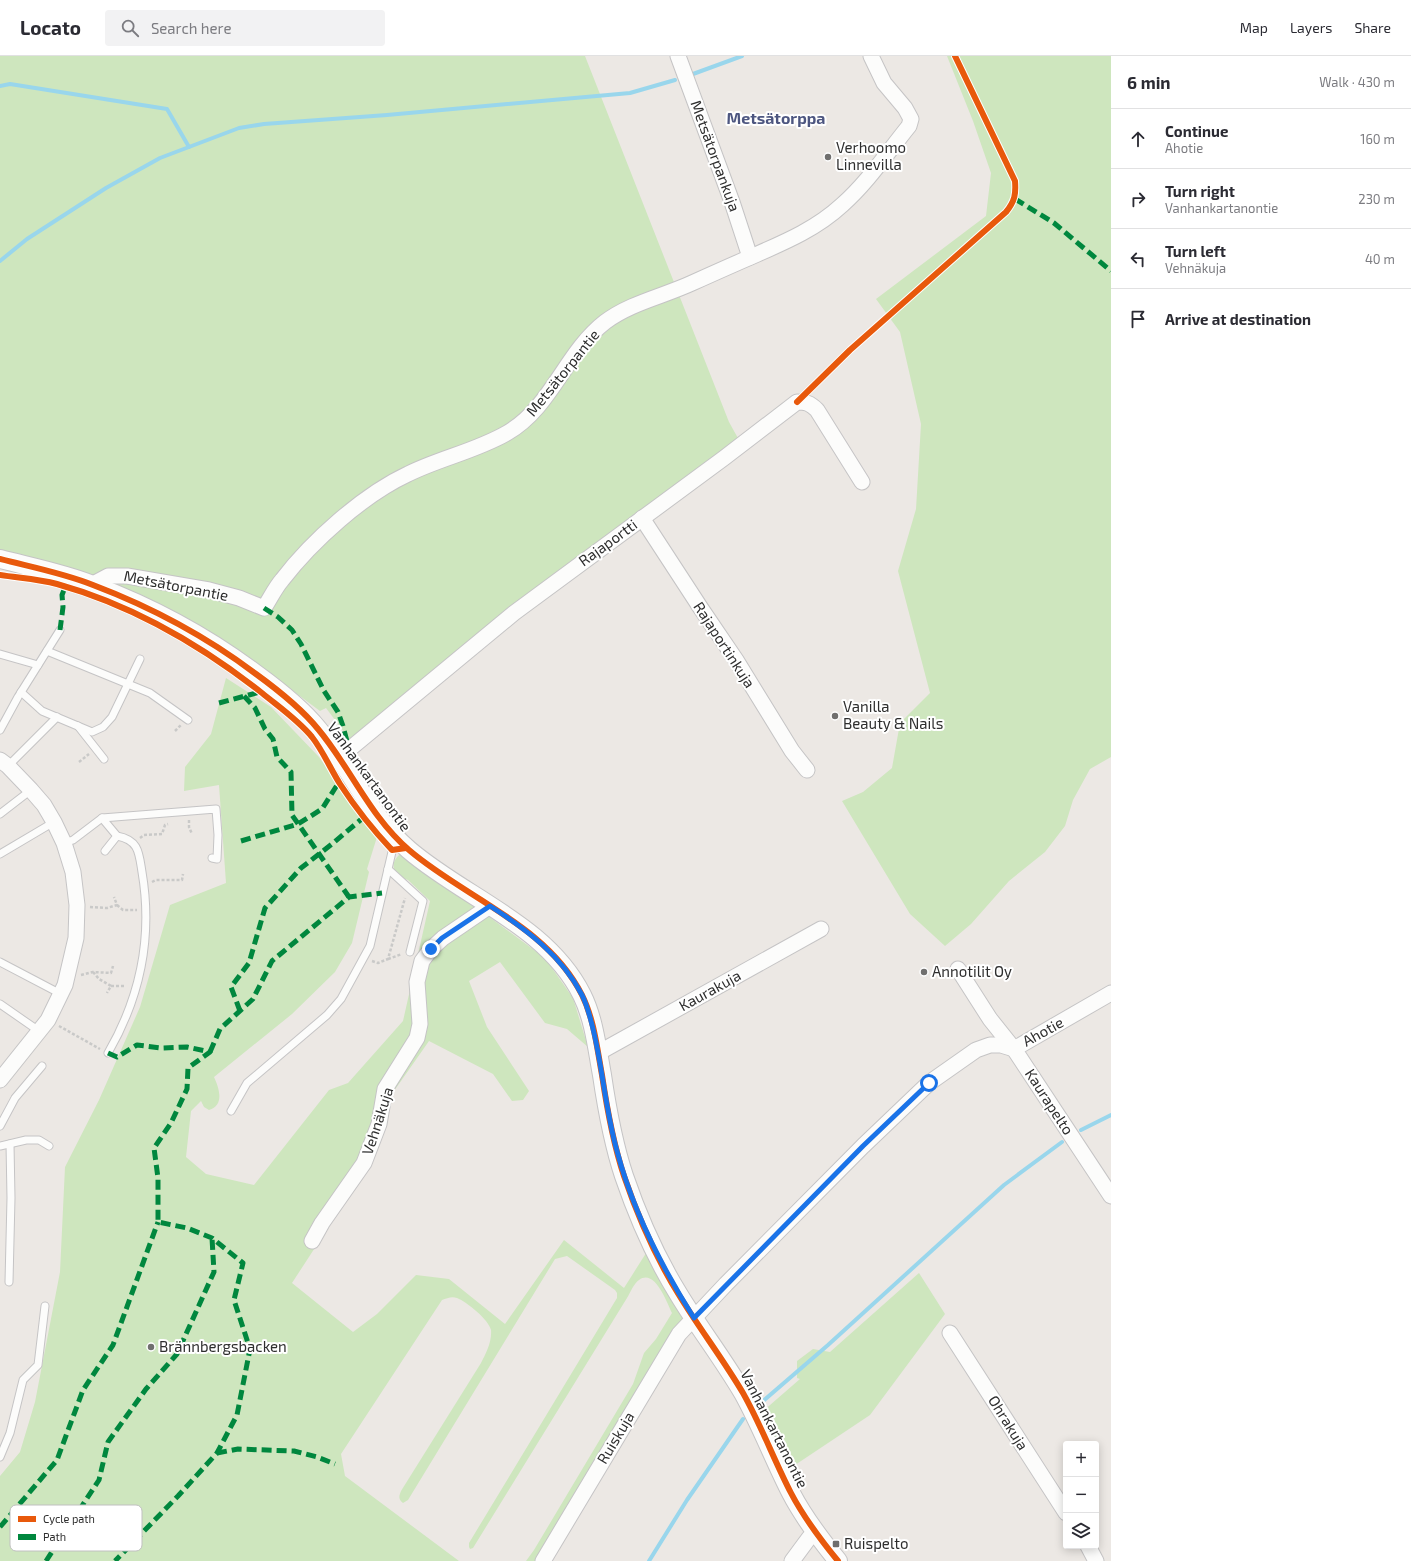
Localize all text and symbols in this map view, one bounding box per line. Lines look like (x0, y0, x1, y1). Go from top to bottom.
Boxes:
search box (105, 10, 385, 46)
text: Locato (20, 16, 81, 39)
icon: search (119, 17, 141, 39)
text: Search here (151, 19, 231, 37)
text: Map (1240, 19, 1268, 36)
text: Layers (1290, 19, 1332, 36)
text: Share (1354, 19, 1391, 36)
text: 6 min (1127, 72, 1171, 92)
text: Walk · 430 m (1319, 74, 1395, 90)
street label: Metsätorpankuja (687, 98, 744, 214)
district label: Metsätorppa (727, 108, 826, 127)
text: Continue (1165, 122, 1228, 140)
icon: ahead (1127, 128, 1149, 150)
text: 160 m (1360, 131, 1395, 147)
place label: Verhoomo Linnevilla (836, 138, 906, 173)
text: Ahotie (1165, 140, 1203, 156)
marker: Verhoomo Linnevilla (823, 152, 833, 162)
text: Turn right (1165, 182, 1235, 200)
icon: right (1127, 188, 1149, 210)
text: 230 m (1358, 191, 1395, 207)
text: Vanhankartanontie (1165, 200, 1278, 216)
text: Turn left (1165, 242, 1226, 260)
icon: left (1127, 248, 1149, 270)
text: 40 m (1365, 251, 1395, 267)
text: Vehnäkuja (1165, 260, 1226, 276)
icon: arrive (1127, 308, 1149, 330)
text: Arrive at destination (1165, 310, 1311, 328)
street label: Metsätorpantie (522, 325, 603, 419)
street label: Rajaportti (575, 515, 641, 570)
street label: Metsätorpantie (122, 566, 230, 604)
street label: Rajaportinkuja (689, 598, 759, 691)
place label: Vanilla Beauty & Nails (843, 697, 943, 732)
marker: Vanilla Beauty & Nails (830, 711, 840, 721)
street label: Vanhankartanontie (324, 718, 415, 835)
route end (422, 940, 440, 958)
place label: Annotilit Oy (932, 962, 1012, 980)
street label: Kaurakuja (675, 966, 744, 1015)
marker: Annotilit Oy (919, 967, 929, 977)
street label: Ahotie (1019, 1013, 1066, 1050)
street label: Kaurapelto (1022, 1065, 1078, 1138)
route start (920, 1074, 938, 1092)
street label: Vehnäkuja (358, 1084, 397, 1157)
place label: Brännbergsbacken (159, 1337, 287, 1355)
marker: Brännbergsbacken (146, 1342, 156, 1352)
street label: Vanhankartanontie (737, 1366, 813, 1491)
street label: Ohrakuja (984, 1392, 1033, 1454)
street label: Ruiskuja (593, 1408, 638, 1467)
map controls (1063, 1441, 1099, 1549)
button: + (1063, 1441, 1099, 1477)
button: − (1063, 1477, 1099, 1513)
legend (10, 1505, 142, 1551)
text: Cycle path (43, 1512, 95, 1525)
button: layers (1063, 1513, 1099, 1549)
text: Path (43, 1530, 66, 1543)
place label: Ruispelto (844, 1534, 909, 1552)
marker: Ruispelto (831, 1539, 841, 1549)

